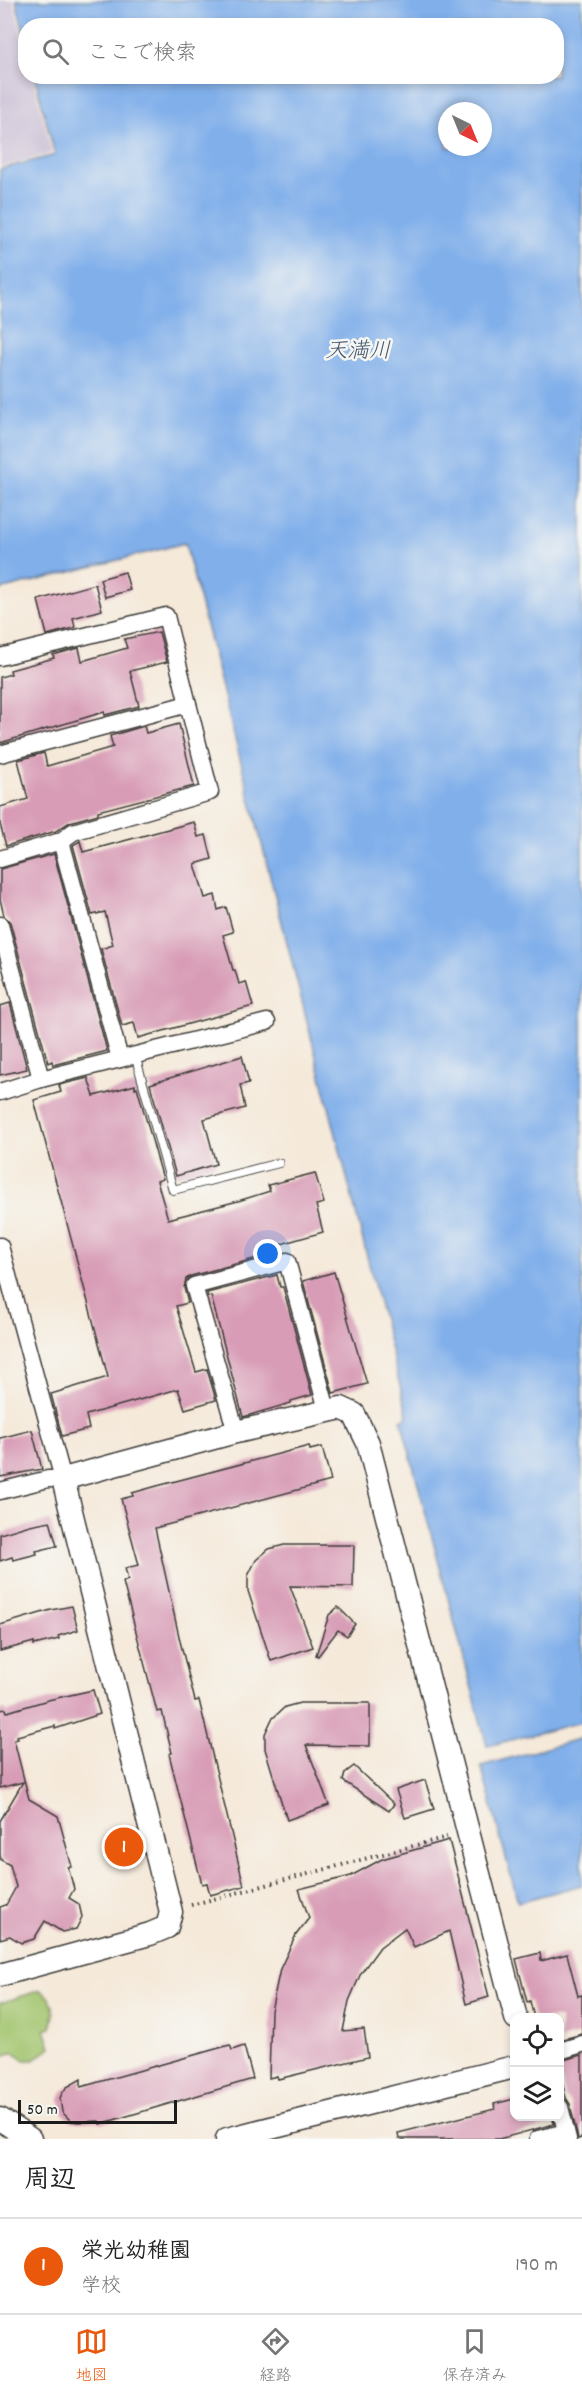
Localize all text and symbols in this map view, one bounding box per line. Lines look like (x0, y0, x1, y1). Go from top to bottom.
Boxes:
search box (18, 18, 564, 84)
icon: search (39, 35, 72, 68)
text: ここで検索 (87, 39, 197, 70)
north arrow (438, 102, 492, 156)
water label: 天満川 (325, 337, 391, 368)
your location (253, 1239, 282, 1268)
pin: 1 (104, 1824, 144, 1870)
map controls (510, 2013, 564, 2121)
button: locate (510, 2013, 564, 2067)
button: layers (510, 2067, 564, 2121)
scale bar (18, 2097, 177, 2124)
text: 50 m (27, 2099, 58, 2122)
text: 周辺 (24, 2163, 76, 2200)
text: 栄光幼稚園 (81, 2237, 191, 2268)
text: 1 (41, 2252, 46, 2280)
text: 190 m (515, 2252, 558, 2280)
text: 学校 (81, 2273, 121, 2301)
tab: 地図 (75, 2325, 108, 2388)
tab: 経路 (259, 2325, 292, 2388)
tab: 保存済み (443, 2325, 507, 2388)

